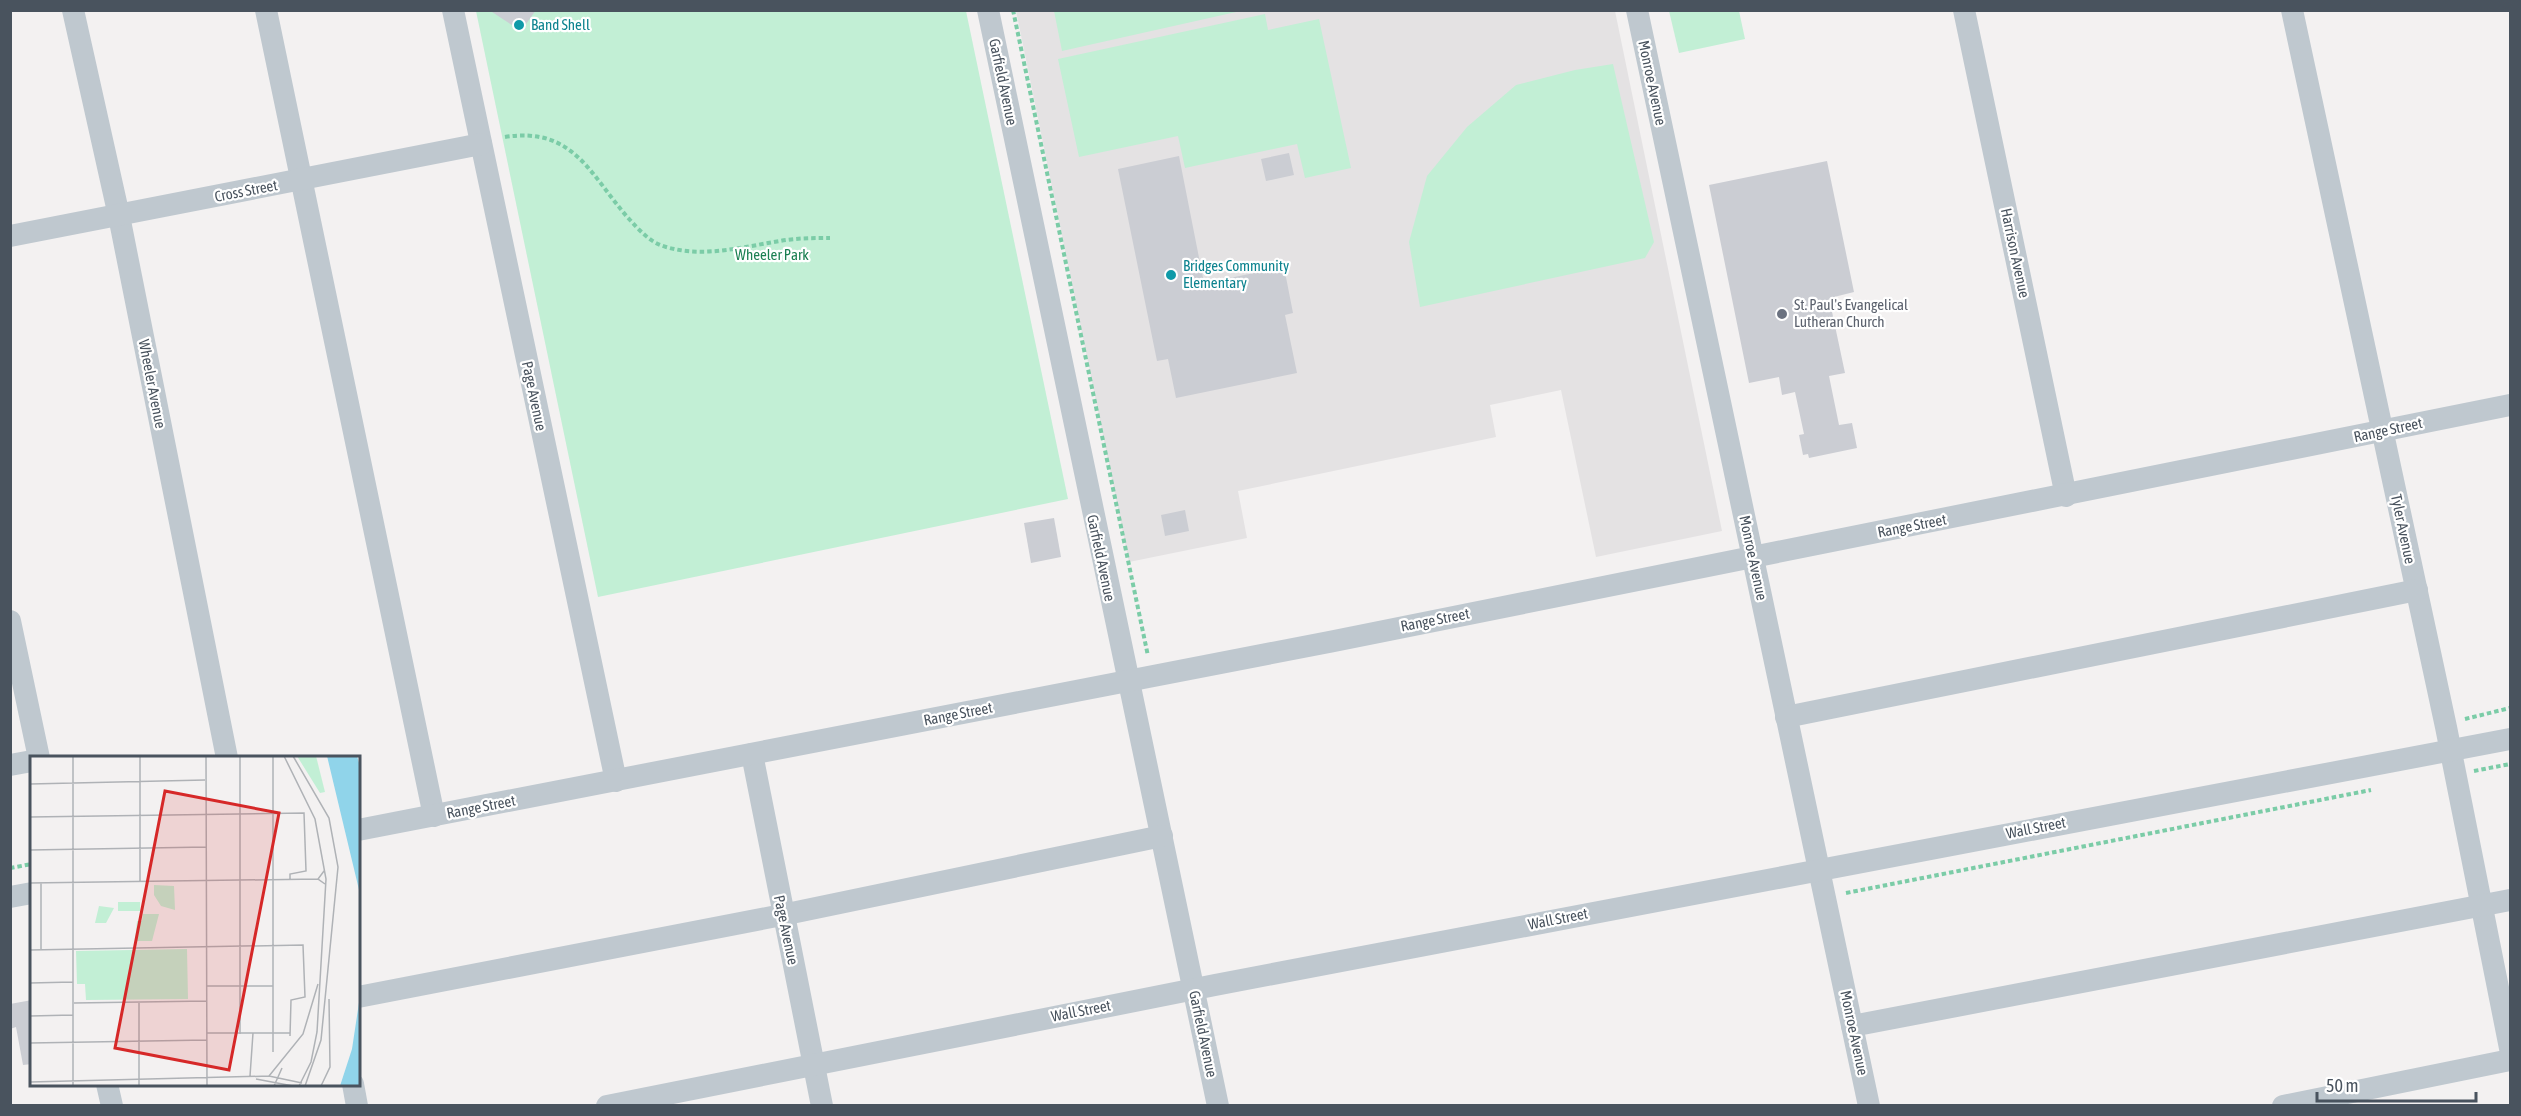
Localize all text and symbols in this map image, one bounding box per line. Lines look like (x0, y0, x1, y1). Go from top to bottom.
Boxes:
place label: Band Shell (531, 16, 590, 33)
marker: Band Shell (512, 18, 526, 32)
street label: Garfield Avenue (986, 37, 1021, 127)
street label: Monroe Avenue (1635, 39, 1670, 127)
street label: Cross Street (213, 176, 279, 205)
street label: Harrison Avenue (1998, 207, 2033, 299)
park label: Wheeler Park (735, 246, 809, 263)
place label: Bridges Community Elementary (1183, 257, 1289, 291)
marker: Bridges Community Elementary (1164, 268, 1178, 282)
place label: St. Paul's Evangelical Lutheran Church (1794, 296, 1908, 330)
marker: St. Paul's Evangelical Lutheran Church (1775, 307, 1789, 321)
street label: Wheeler Avenue (136, 338, 169, 430)
street label: Page Avenue (519, 360, 550, 432)
street label: Range Street (2352, 414, 2424, 445)
street label: Tyler Avenue (2388, 492, 2419, 565)
street label: Range Street (1876, 511, 1948, 541)
street label: Garfield Avenue (1084, 513, 1119, 603)
street label: Monroe Avenue (1736, 514, 1771, 602)
street label: Range Street (1399, 605, 1471, 635)
street label: Range Street (922, 699, 994, 729)
inset map (30, 756, 360, 1086)
street label: Range Street (445, 792, 517, 822)
street label: Wall Street (2005, 813, 2067, 842)
street label: Page Avenue (771, 894, 802, 966)
street label: Wall Street (1527, 904, 1589, 933)
street label: Garfield Avenue (1186, 989, 1221, 1079)
street label: Monroe Avenue (1837, 989, 1872, 1077)
street label: Wall Street (1050, 996, 1112, 1025)
scale bar (2317, 1065, 2476, 1103)
text: 50 m (2326, 1075, 2358, 1096)

